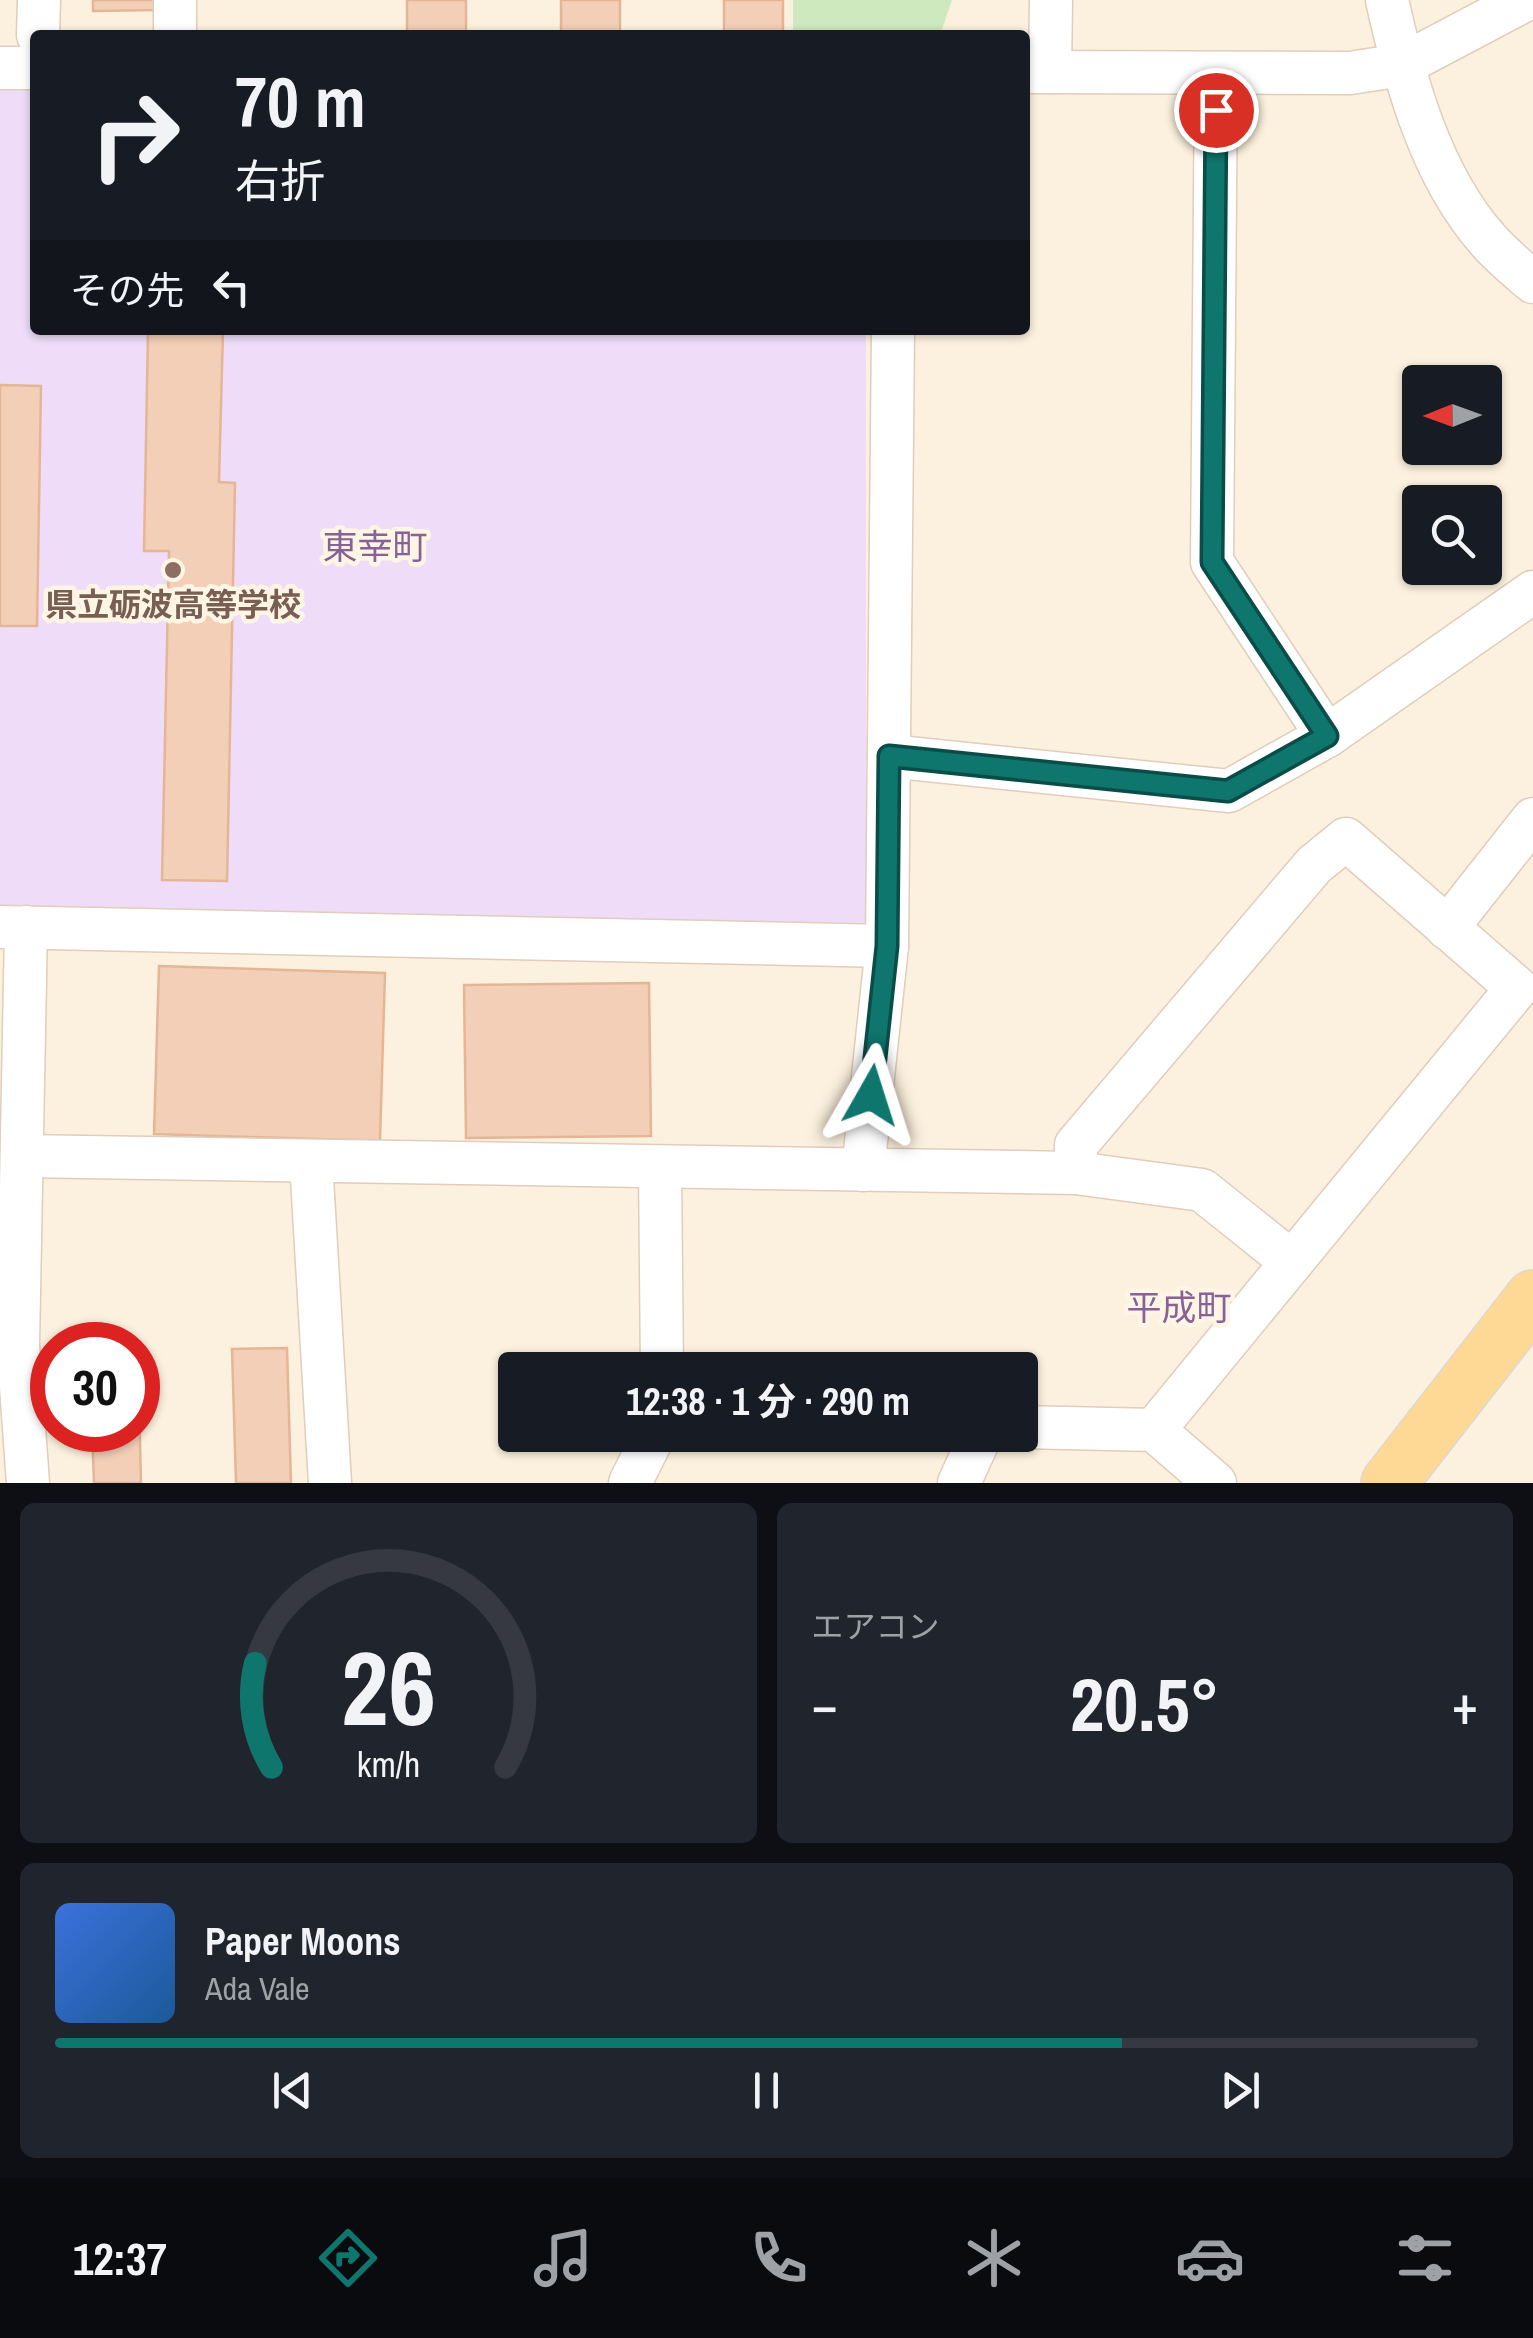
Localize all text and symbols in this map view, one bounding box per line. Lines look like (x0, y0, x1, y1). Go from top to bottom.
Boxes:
text: 70 m (235, 55, 366, 149)
pin (1174, 68, 1259, 153)
icon: right (70, 70, 200, 200)
icon: arrive (1189, 83, 1244, 138)
text: 右折 (235, 150, 325, 211)
icon: left (204, 260, 259, 315)
text: その先 (70, 265, 184, 316)
north arrow (1402, 365, 1502, 465)
map controls (1402, 365, 1502, 585)
button: search (1402, 485, 1502, 585)
district label: 東幸町 (322, 523, 428, 570)
marker: 県立砺波高等学校 (162, 559, 184, 581)
place label: 県立砺波高等学校 (45, 583, 301, 626)
position arrow (819, 1043, 923, 1147)
district label: 平成町 (1126, 1284, 1232, 1331)
speed limit sign: 30 (30, 1322, 160, 1452)
text: 12:38 · 1 分 · 290 m (626, 1376, 910, 1427)
text: エアコン (812, 1605, 940, 1648)
text: 26 (341, 1617, 436, 1757)
text: 20.5° (1070, 1653, 1220, 1754)
text: − (812, 1667, 838, 1741)
text: + (1452, 1667, 1478, 1741)
text: km/h (356, 1740, 420, 1788)
text: Paper Moons (205, 1916, 401, 1967)
text: Ada Vale (205, 1967, 310, 2010)
icon: previous (265, 2063, 320, 2118)
icon: pause (739, 2063, 794, 2118)
icon: next (1213, 2063, 1268, 2118)
icon: directions (313, 2223, 383, 2293)
icon: music (528, 2223, 598, 2293)
icon: phone (744, 2223, 814, 2293)
icon: climate (959, 2223, 1029, 2293)
icon: car (1175, 2223, 1245, 2293)
icon: filters (1390, 2223, 1460, 2293)
text: 12:37 (73, 2228, 167, 2289)

